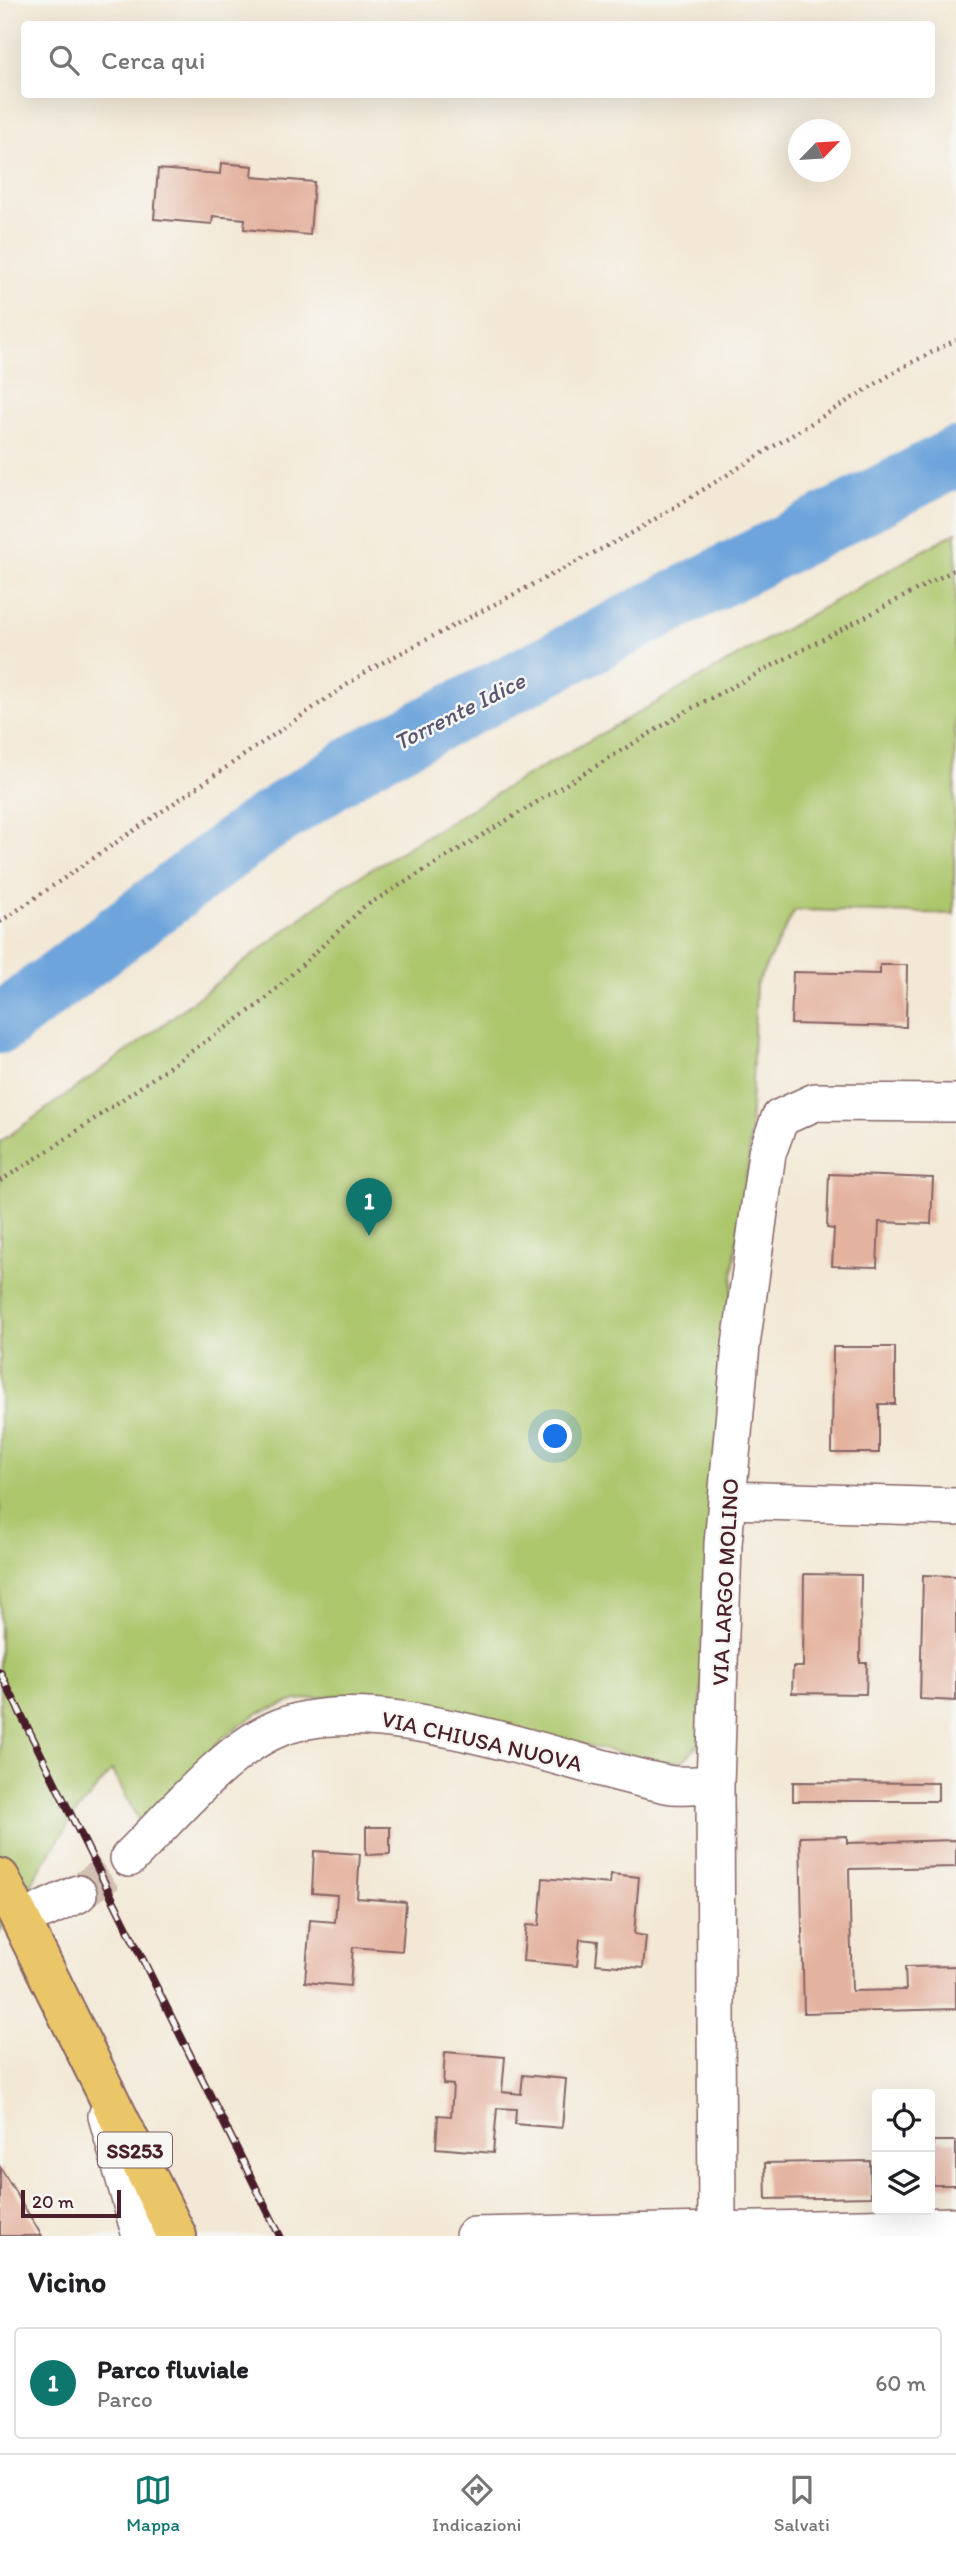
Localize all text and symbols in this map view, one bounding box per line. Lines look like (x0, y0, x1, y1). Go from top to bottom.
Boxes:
search box (21, 21, 935, 98)
icon: search (45, 41, 83, 79)
text: Cerca qui (101, 44, 205, 76)
north arrow (788, 119, 851, 182)
water label: Torrente Idice (388, 665, 531, 757)
pin: 1 (346, 1178, 392, 1236)
your location (538, 1419, 572, 1453)
street label: VIA LARGO MOLINO (706, 1478, 744, 1686)
street label: VIA CHIUSA NUOVA (379, 1704, 585, 1778)
map controls (872, 2089, 935, 2215)
button: locate (872, 2089, 935, 2152)
road number: SS253 (98, 2132, 172, 2168)
button: layers (872, 2152, 935, 2215)
scale bar (21, 2187, 121, 2219)
text: 20 m (32, 2190, 74, 2213)
text: Vicino (28, 2263, 106, 2300)
text: Parco fluviale (97, 2353, 249, 2385)
text: 1 (48, 2369, 58, 2397)
text: 60 m (875, 2369, 926, 2397)
text: Parco (97, 2385, 153, 2413)
tab: Mappa (126, 2471, 180, 2536)
tab: Indicazioni (432, 2471, 521, 2536)
tab: Salvati (774, 2471, 830, 2536)

